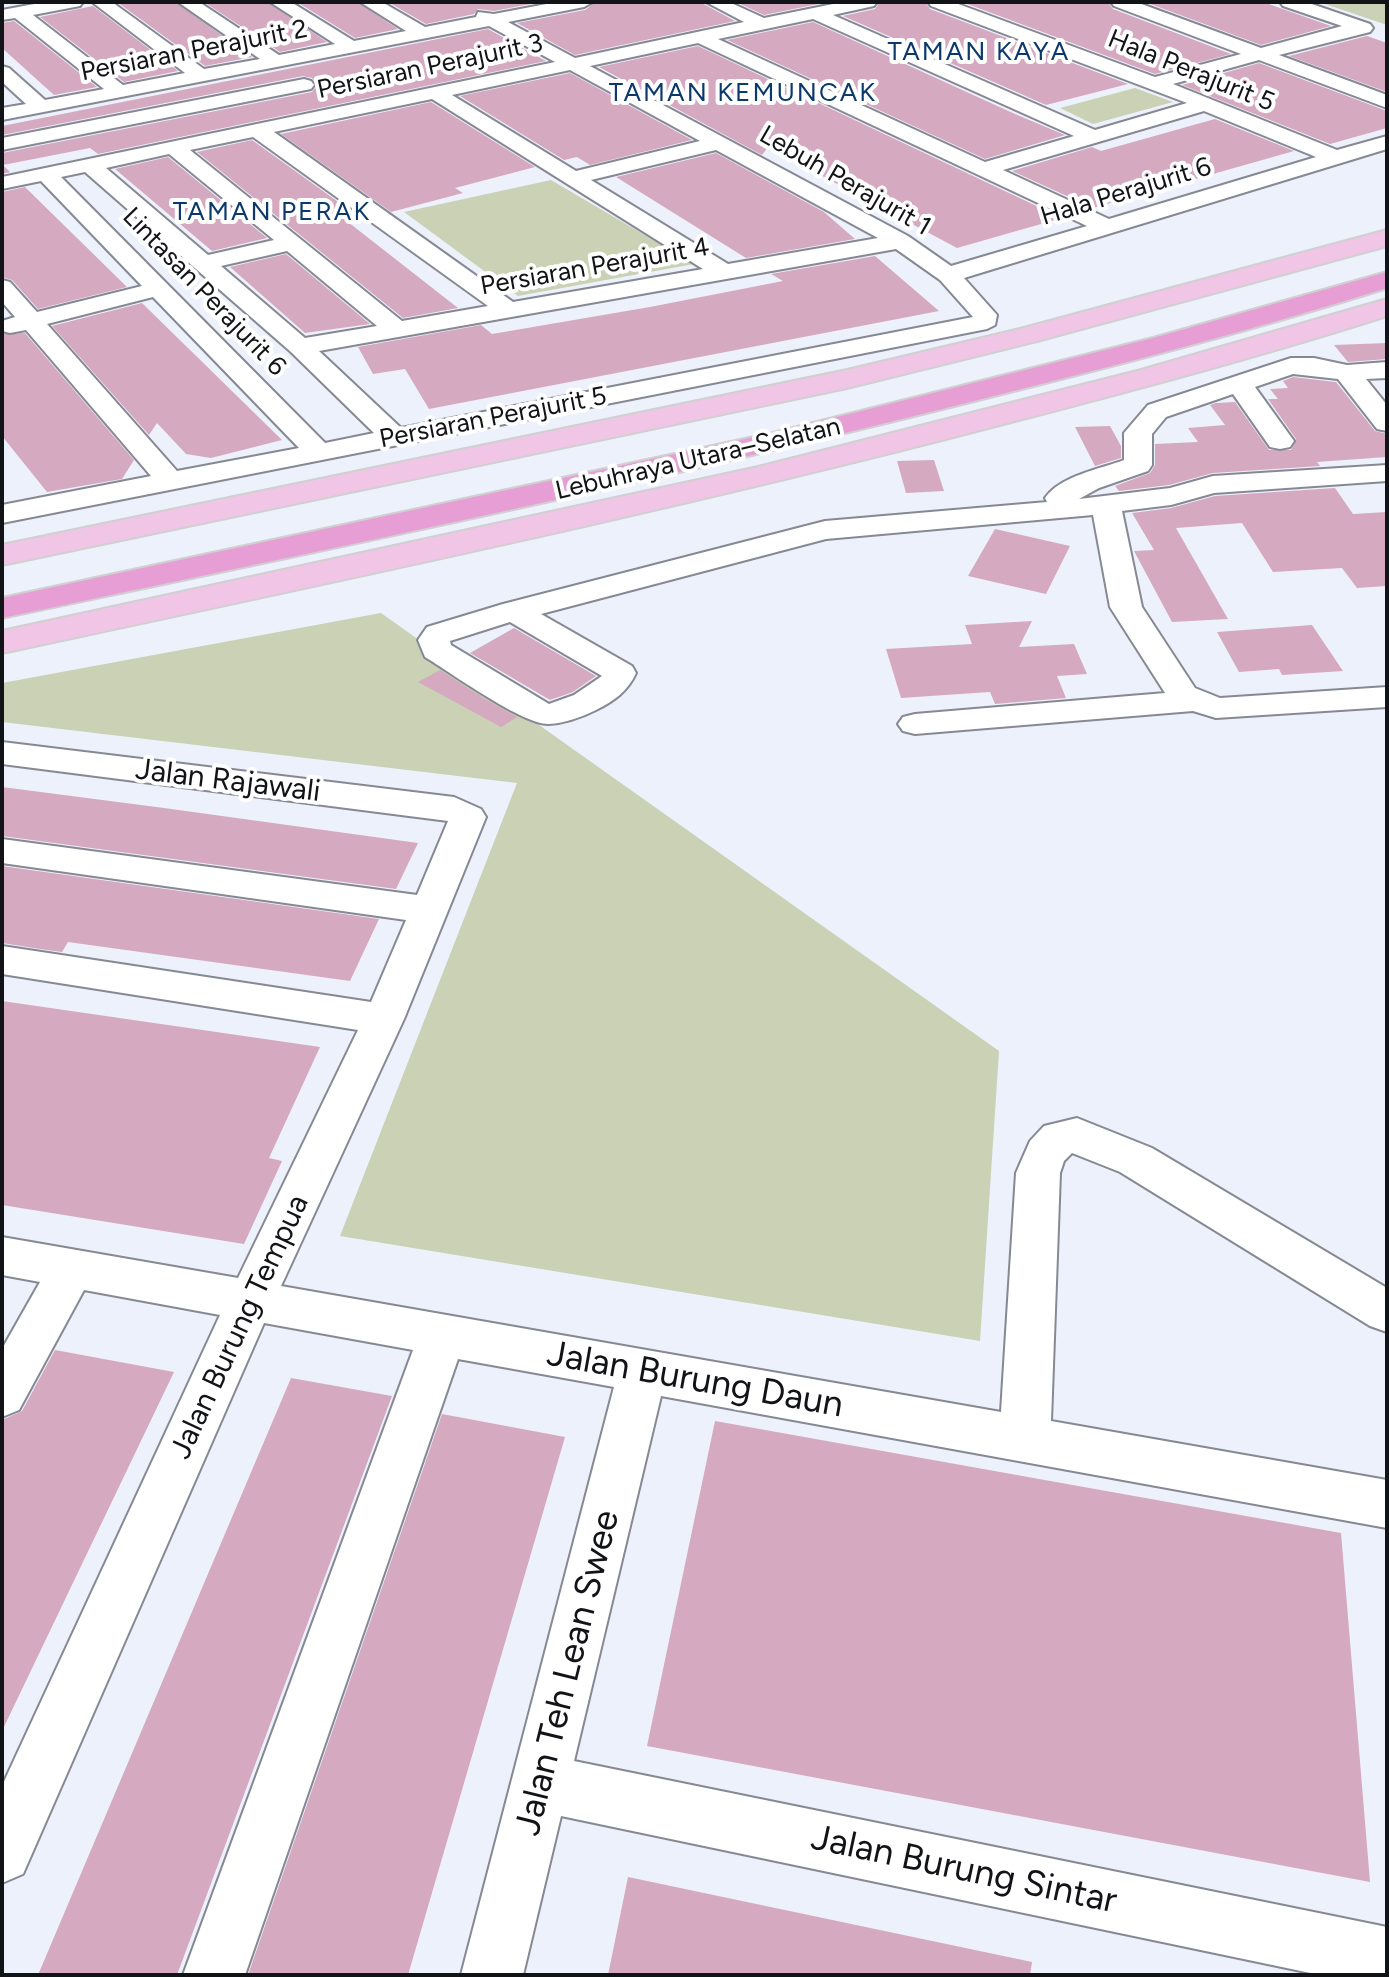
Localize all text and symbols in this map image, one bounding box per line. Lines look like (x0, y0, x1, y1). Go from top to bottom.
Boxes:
street label: Persiaran Perajurit 2 (78, 14, 310, 88)
street label: Hala Perajurit 5 (1103, 23, 1279, 119)
street label: Persiaran Perajurit 3 (314, 28, 546, 106)
district label: TAMAN KAYA (888, 36, 1070, 68)
district label: TAMAN KEMUNCAK (609, 77, 877, 109)
street label: Lebuh Perajurit 1 (754, 119, 936, 243)
street label: Hala Perajurit 6 (1037, 151, 1215, 233)
district label: TAMAN PERAK (173, 196, 371, 228)
street label: Lintasan Perajurit 6 (116, 201, 292, 383)
street label: Persiaran Perajurit 4 (478, 232, 712, 302)
street label: Persiaran Perajurit 5 (377, 381, 609, 455)
street label: Lebuhraya Utara–Selatan (553, 411, 843, 507)
street label: Jalan Rajawali (133, 752, 323, 810)
street label: Jalan Burung Tempua (163, 1189, 317, 1465)
street label: Jalan Burung Daun (544, 1333, 846, 1427)
street label: Jalan Teh Lean Swee (507, 1506, 629, 1840)
street label: Jalan Burung Sintar (807, 1817, 1121, 1923)

